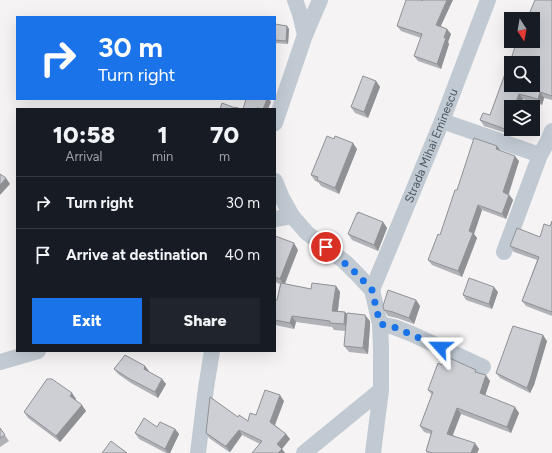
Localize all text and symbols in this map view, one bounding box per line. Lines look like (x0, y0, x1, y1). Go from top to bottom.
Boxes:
north arrow (504, 12, 540, 48)
map controls (504, 12, 540, 136)
text: 30 m (98, 30, 163, 64)
icon: right (32, 32, 84, 84)
button: search (504, 56, 540, 92)
text: Turn right (98, 64, 175, 86)
street label: Strada Mihai Eminescu (402, 87, 461, 205)
button: layers (504, 100, 540, 136)
text: 10:58 (53, 120, 115, 149)
text: 1 (157, 120, 168, 149)
text: 70 (210, 120, 239, 149)
text: Arrival (66, 149, 102, 164)
text: min (152, 149, 173, 164)
text: m (219, 149, 230, 164)
icon: right (32, 192, 54, 214)
text: Turn right (66, 194, 134, 212)
text: 30 m (226, 194, 260, 212)
pin (309, 230, 343, 264)
icon: arrive (315, 236, 337, 258)
icon: arrive (32, 244, 54, 266)
text: Arrive at destination (66, 246, 207, 264)
text: 40 m (225, 246, 260, 264)
button: Exit (32, 298, 142, 344)
button: Share (150, 298, 260, 344)
position arrow (419, 326, 461, 368)

